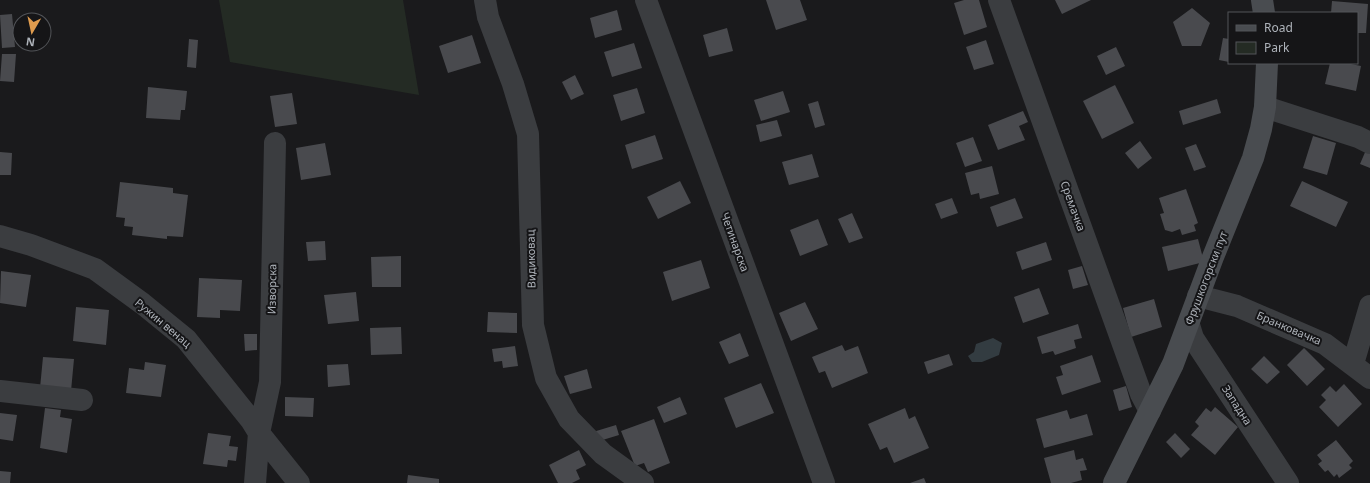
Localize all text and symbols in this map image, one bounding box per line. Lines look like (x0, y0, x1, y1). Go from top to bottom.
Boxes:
north arrow (12, 12, 52, 52)
legend (1228, 12, 1358, 64)
text: Road (1264, 19, 1293, 36)
text: N (25, 34, 36, 50)
text: Park (1264, 39, 1290, 56)
street label: Сремачка (1057, 179, 1090, 233)
street label: Четинарска (718, 210, 753, 274)
street label: Видиковац (522, 229, 539, 288)
street label: Фрушкогорски пут (1181, 229, 1230, 327)
street label: Изворска (264, 264, 279, 314)
street label: Ружин венац (132, 295, 195, 351)
street label: Бранковачка (1255, 307, 1324, 348)
street label: Западна (1219, 382, 1256, 428)

